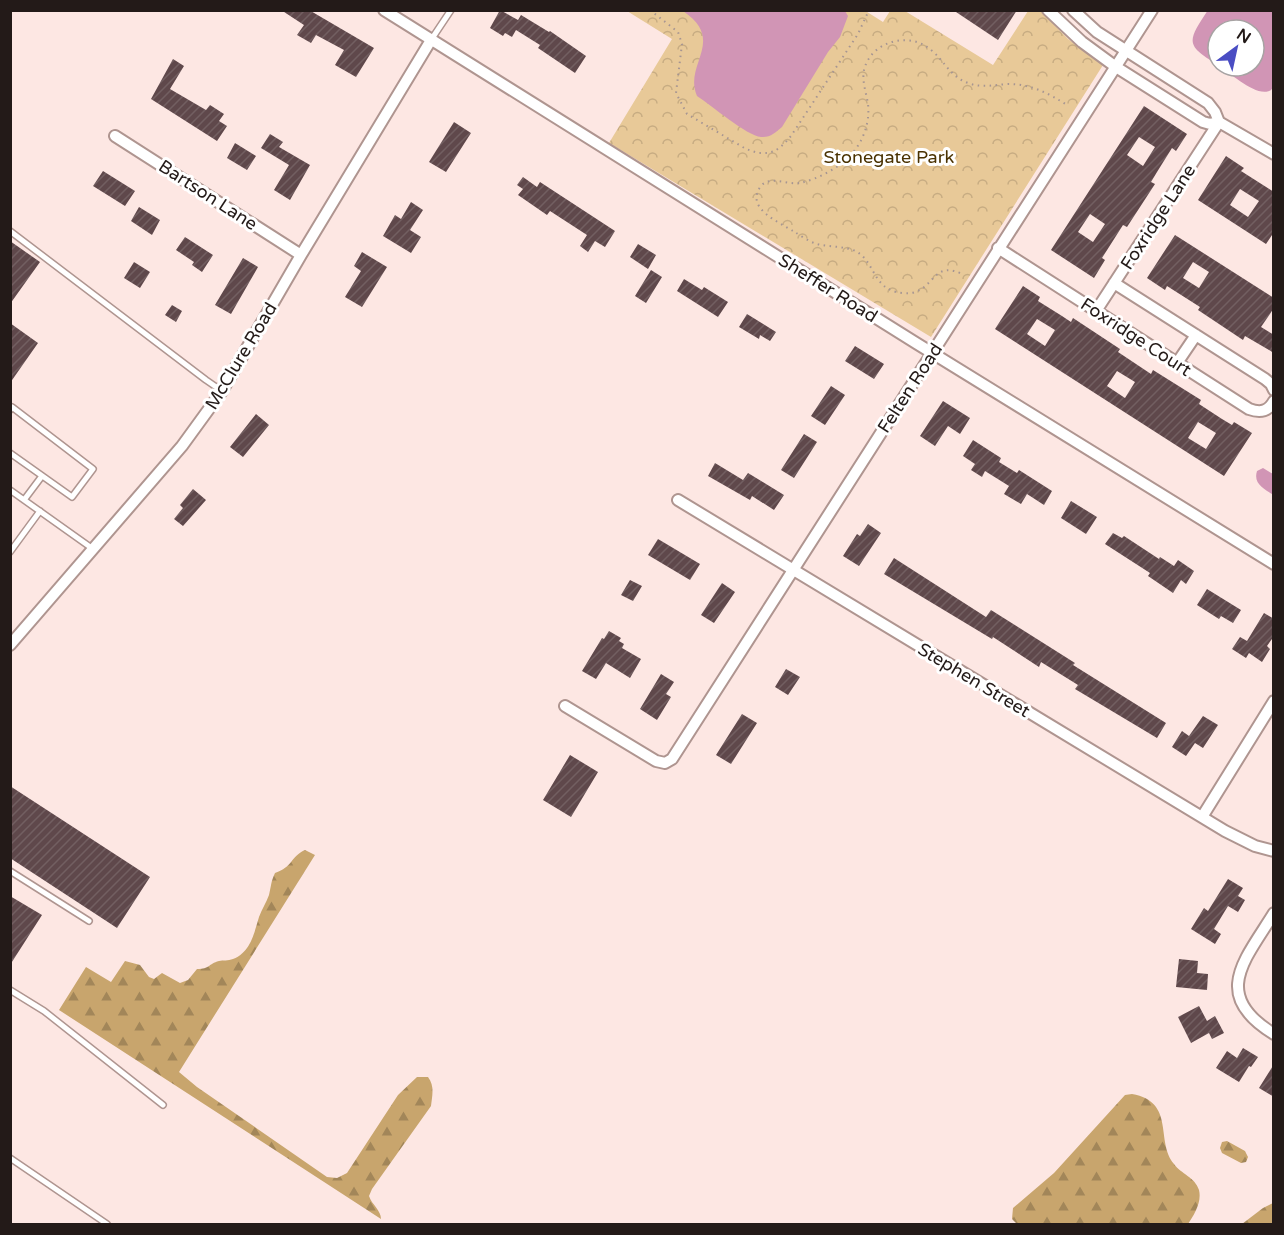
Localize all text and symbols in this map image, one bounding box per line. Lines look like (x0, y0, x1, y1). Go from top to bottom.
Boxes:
north arrow (1206, 18, 1266, 78)
text: N (1233, 24, 1254, 48)
park label: Stonegate Park (824, 146, 955, 168)
street label: Bartson Lane (155, 155, 261, 235)
street label: Foxridge Lane (1116, 160, 1200, 274)
street label: Sheffer Road (774, 249, 882, 327)
street label: Foxridge Court (1077, 293, 1196, 381)
street label: McClure Road (200, 298, 282, 414)
street label: Felten Road (873, 339, 947, 437)
street label: Stephen Street (914, 638, 1034, 722)

